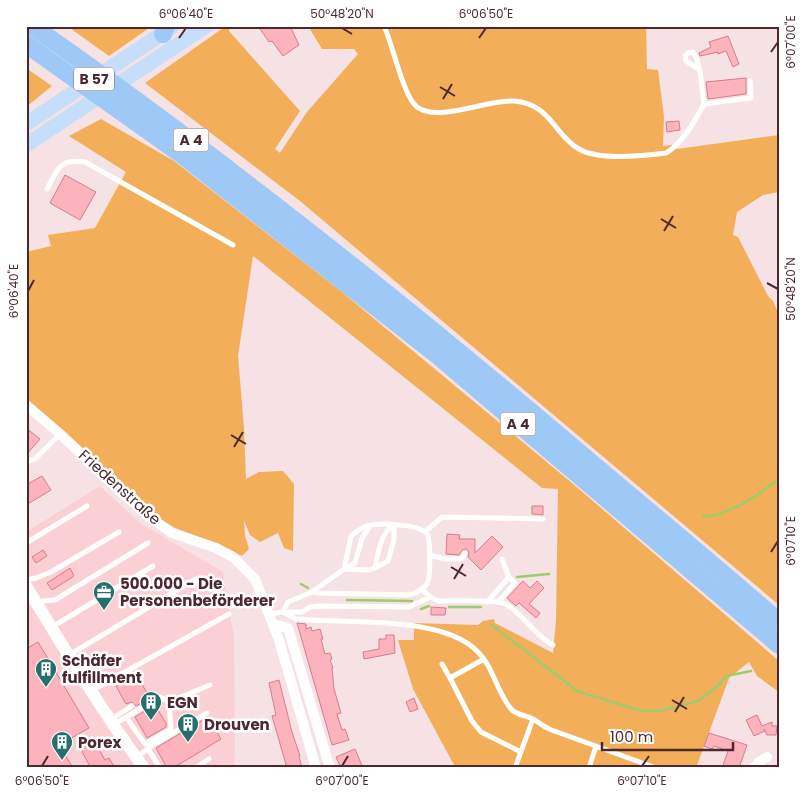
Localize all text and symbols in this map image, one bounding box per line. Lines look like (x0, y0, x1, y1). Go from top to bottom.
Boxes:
text: 6°06'40"E (159, 5, 213, 22)
text: 50°48'20"N (310, 5, 374, 22)
text: 6°06'50"E (459, 5, 513, 22)
text: 6°07'00"E (782, 15, 799, 69)
road number: B 57 (74, 68, 114, 90)
road number: A 4 (174, 128, 208, 152)
text: 50°48'20"N (782, 257, 799, 321)
text: 6°06'40"E (5, 264, 22, 318)
road number: A 4 (500, 412, 536, 436)
street label: Friedenstraße (74, 444, 166, 530)
text: 6°07'10"E (782, 516, 799, 566)
place label: 500.000 - Die Personenbeförderer (120, 573, 275, 611)
office icon: 500.000 - Die Personenbeförderer (92, 580, 116, 611)
place label: Schäfer fulfillment (62, 650, 142, 688)
building icon: Schäfer fulfillment (34, 657, 58, 688)
building icon: EGN (139, 690, 163, 721)
place label: EGN (167, 692, 198, 713)
building icon: Drouven (176, 712, 200, 743)
place label: Drouven (204, 714, 270, 735)
scale bar (602, 719, 734, 751)
text: 100 m (610, 726, 653, 747)
building icon: Porex (50, 730, 74, 761)
place label: Porex (78, 732, 122, 753)
text: 6°06'50"E (15, 772, 69, 789)
text: 6°07'00"E (315, 772, 369, 789)
text: 6°07'10"E (617, 772, 667, 789)

